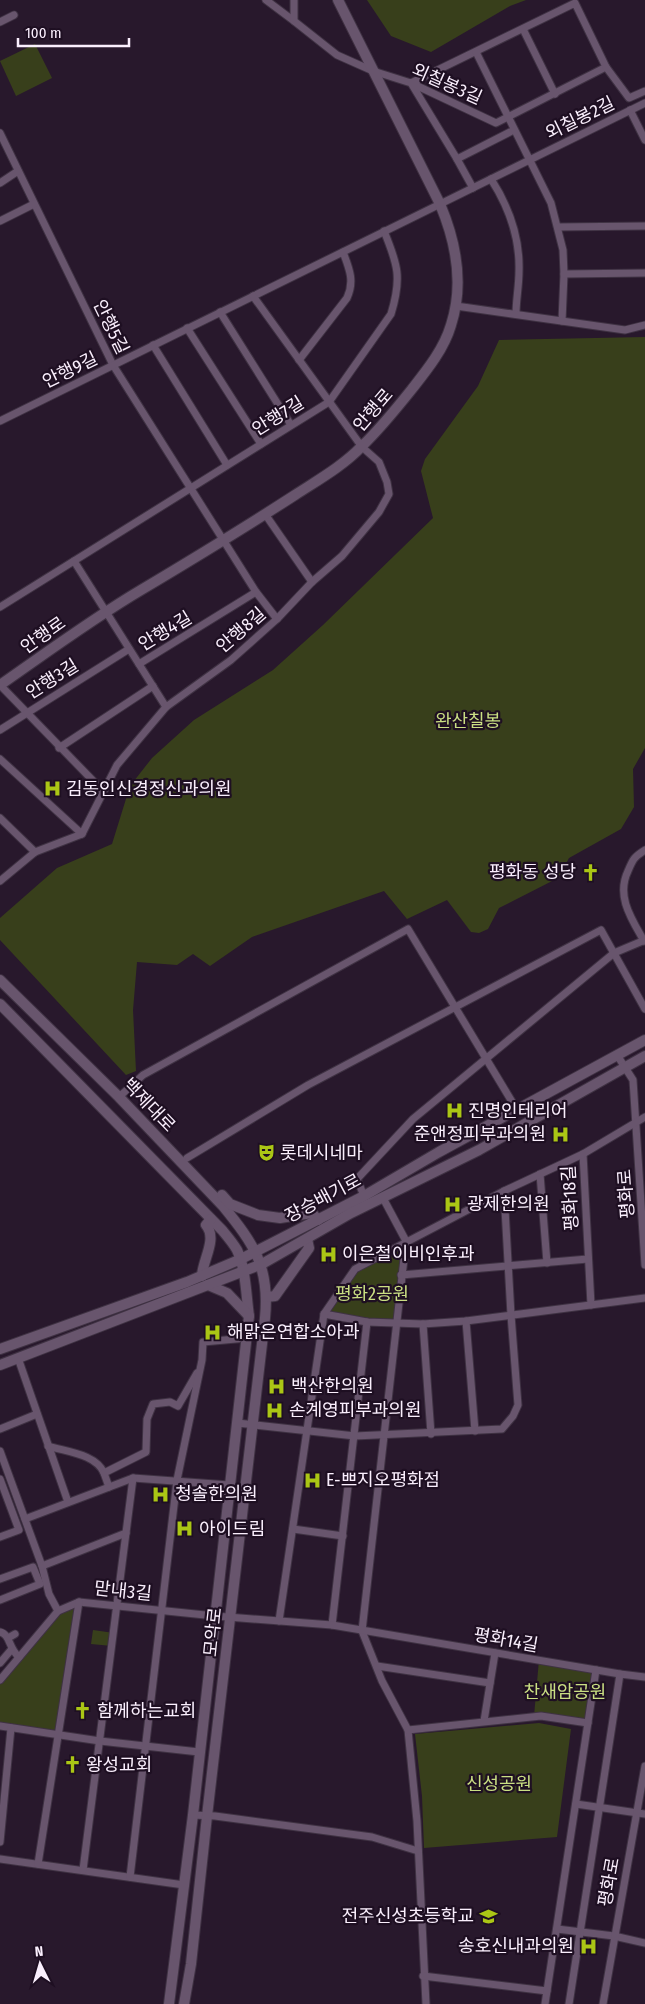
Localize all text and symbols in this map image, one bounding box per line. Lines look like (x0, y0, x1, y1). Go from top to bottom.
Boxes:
scale bar (18, 15, 129, 47)
text: 100 m (25, 24, 62, 42)
street label: 외칠봉3길 (409, 59, 485, 109)
street label: 외칠봉2길 (542, 92, 618, 144)
street label: 안행5길 (88, 296, 134, 358)
street label: 안행9길 (39, 347, 101, 393)
street label: 안행로 (348, 384, 398, 436)
street label: 안행7길 (248, 392, 308, 440)
street label: 안행8길 (212, 602, 270, 658)
street label: 안행4길 (134, 607, 196, 655)
street label: 안행로 (16, 612, 70, 658)
street label: 안행3길 (22, 654, 82, 704)
park label: 완산칠봉 (435, 710, 501, 732)
place label: 김동인신경정신과의원 (66, 778, 232, 800)
hospital icon: 김동인신경정신과의원 (42, 779, 62, 799)
place label: 평화동 성당 (489, 861, 576, 883)
church icon: 평화동 성당 (580, 862, 600, 882)
street label: 백제대로 (118, 1074, 180, 1136)
place label: 진명인테리어 (468, 1100, 567, 1122)
hospital icon: 진명인테리어 (444, 1101, 464, 1121)
place label: 준앤정피부과의원 (414, 1123, 546, 1145)
hospital icon: 준앤정피부과의원 (550, 1124, 570, 1144)
place label: 롯데시네마 (280, 1142, 363, 1164)
theatre icon: 롯데시네마 (256, 1143, 276, 1163)
street label: 평화18길 (557, 1165, 583, 1231)
street label: 평화로 (613, 1168, 639, 1220)
street label: 장승배기로 (281, 1169, 365, 1227)
place label: 광제한의원 (467, 1193, 550, 1215)
hospital icon: 광제한의원 (443, 1194, 463, 1214)
place label: 이은철이비인후과 (342, 1243, 475, 1265)
hospital icon: 이은철이비인후과 (318, 1244, 338, 1264)
park label: 평화2공원 (335, 1283, 409, 1305)
place label: 해맑은연합소아과 (227, 1321, 360, 1343)
hospital icon: 해맑은연합소아과 (203, 1322, 223, 1342)
place label: 백산한의원 (291, 1375, 374, 1397)
hospital icon: 백산한의원 (267, 1376, 287, 1396)
place label: 손계영피부과의원 (289, 1399, 421, 1421)
hospital icon: 손계영피부과의원 (265, 1400, 285, 1420)
place label: E-쁘지오평화점 (326, 1469, 440, 1491)
hospital icon: E-쁘지오평화점 (302, 1470, 322, 1490)
place label: 청솔한의원 (175, 1483, 258, 1505)
hospital icon: 청솔한의원 (151, 1484, 171, 1504)
place label: 아이드림 (199, 1518, 265, 1540)
hospital icon: 아이드림 (175, 1519, 195, 1539)
street label: 맏내3길 (93, 1577, 153, 1605)
street label: 모악로 (199, 1606, 227, 1658)
street label: 평화14길 (472, 1623, 540, 1657)
park label: 찬새암공원 (524, 1681, 606, 1703)
place label: 함께하는교회 (97, 1700, 196, 1722)
church icon: 함께하는교회 (73, 1701, 93, 1721)
place label: 왕성교회 (86, 1754, 152, 1776)
church icon: 왕성교회 (62, 1755, 82, 1775)
park label: 신성공원 (466, 1773, 532, 1795)
street label: 평화로 (594, 1856, 624, 1908)
place label: 전주신성초등학교 (342, 1905, 474, 1927)
school or university icon: 전주신성초등학교 (478, 1906, 498, 1926)
place label: 송호신내과의원 (458, 1935, 574, 1957)
hospital icon: 송호신내과의원 (578, 1936, 598, 1956)
north arrow (15, 1939, 65, 1989)
text: N (34, 1943, 44, 1960)

